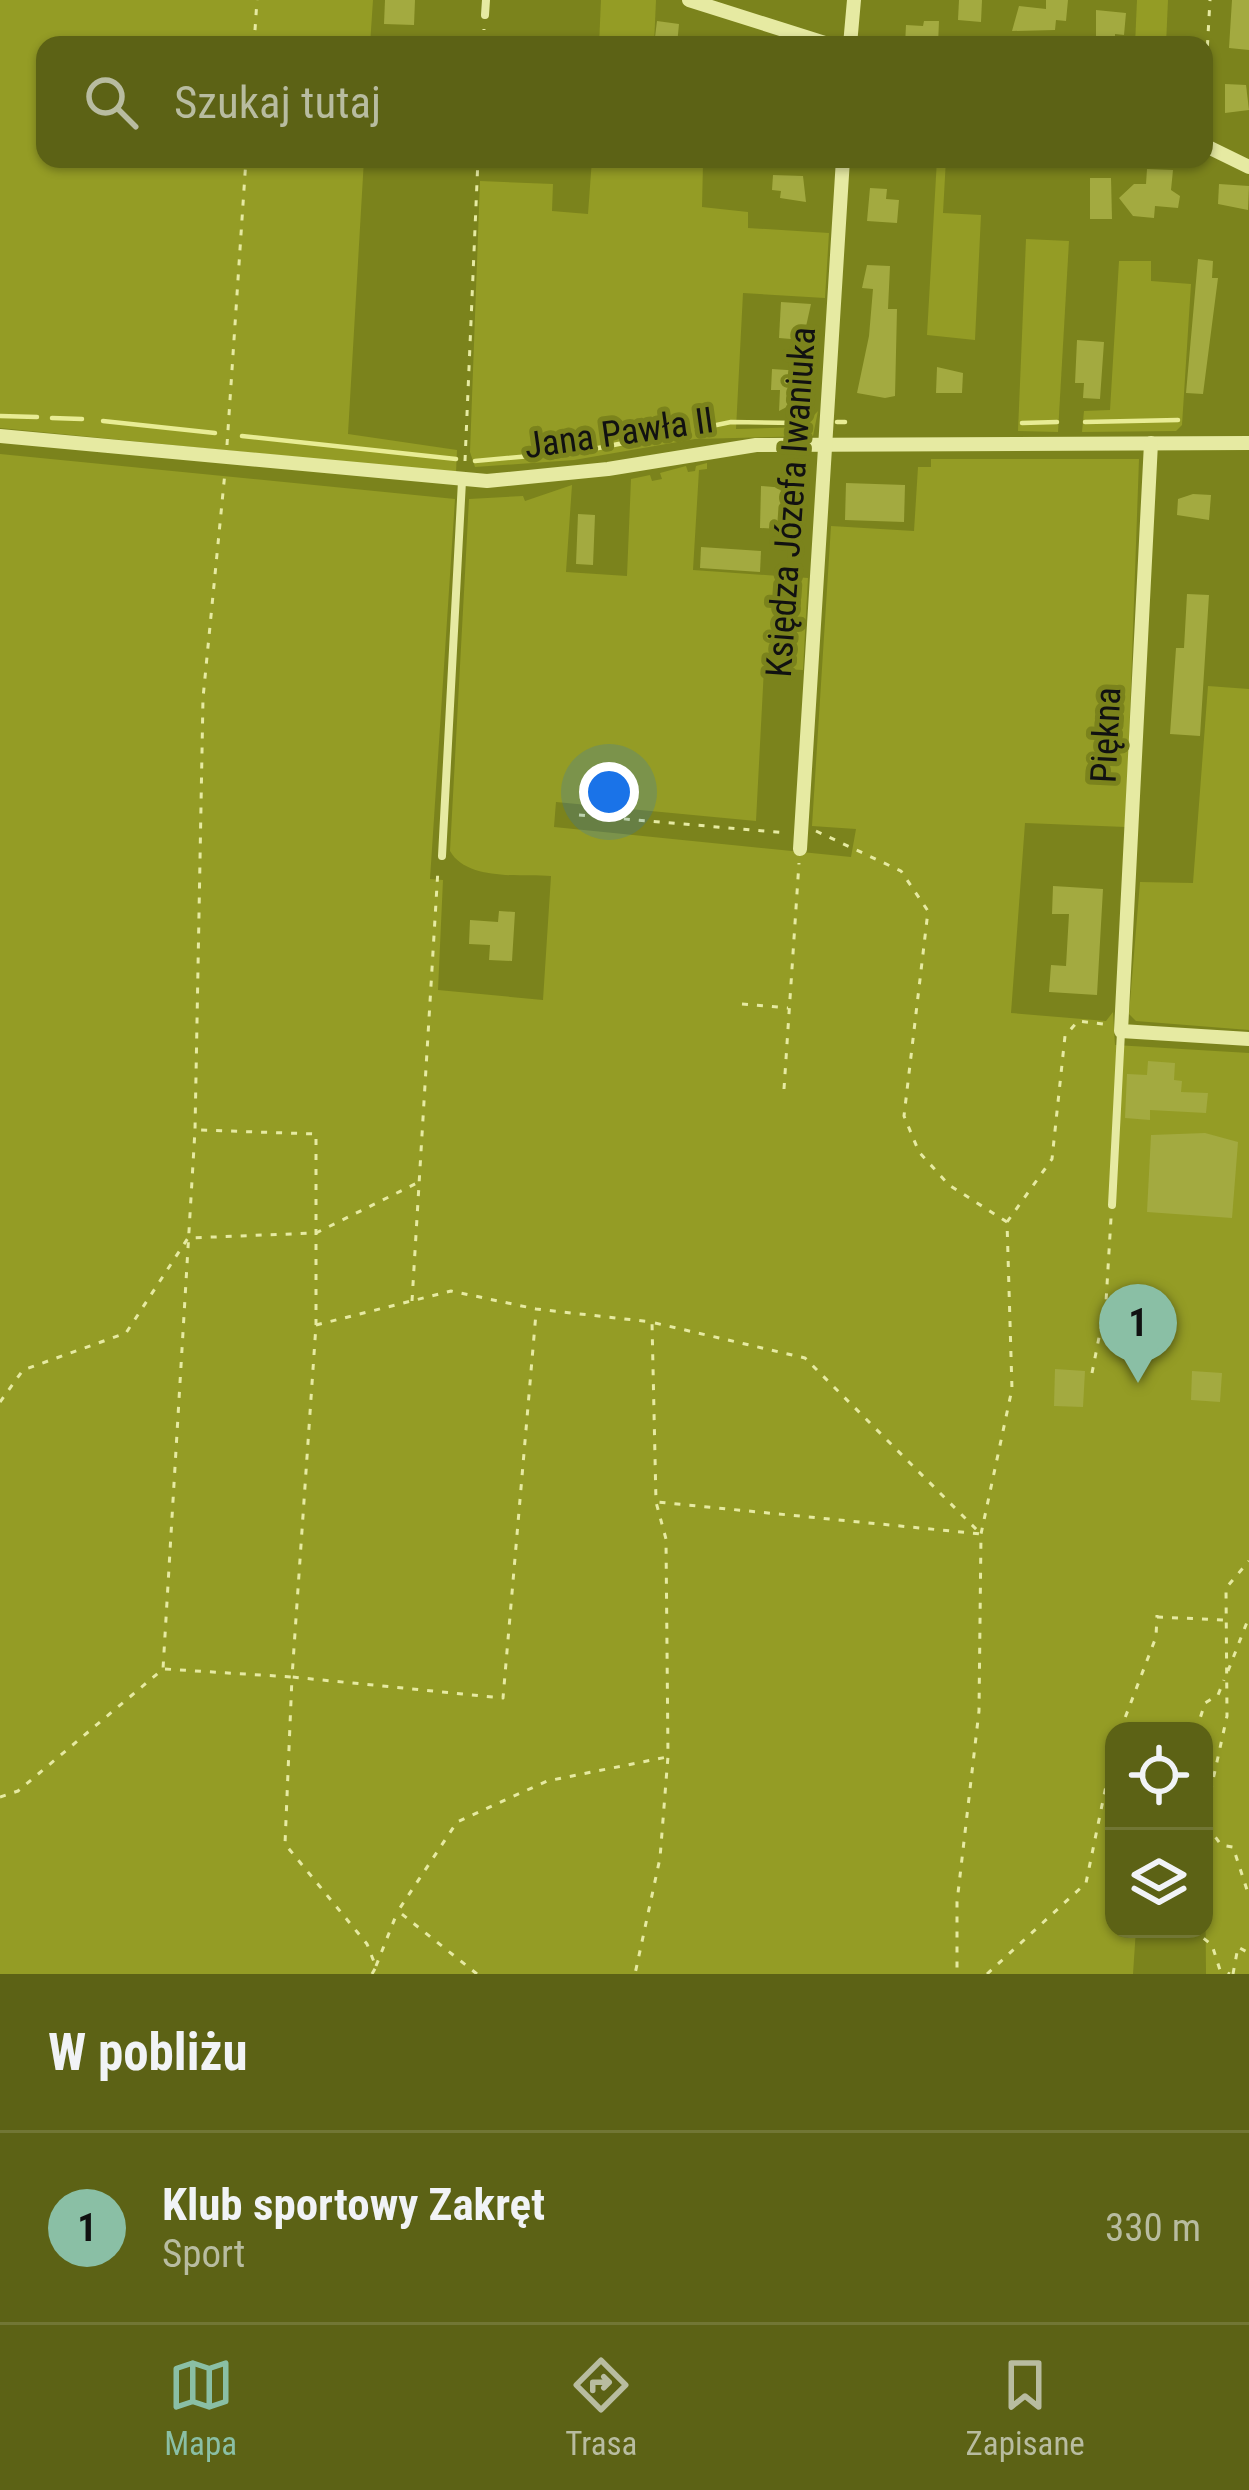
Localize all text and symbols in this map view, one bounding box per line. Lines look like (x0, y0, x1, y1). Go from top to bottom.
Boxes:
search box (36, 36, 1213, 168)
icon: search (78, 69, 144, 135)
text: Szukaj tutaj (174, 76, 381, 129)
street label: Księdza Józefa Iwaniuka (758, 325, 824, 679)
street label: Jana Pawła II (522, 399, 716, 467)
street label: Piękna (1083, 686, 1129, 784)
your location (579, 762, 639, 822)
pin: 1 (1099, 1284, 1177, 1383)
map controls (1105, 1722, 1213, 1938)
button: locate (1105, 1722, 1213, 1830)
button: layers (1105, 1830, 1213, 1938)
text: W pobliżu (48, 2023, 248, 2082)
text: Klub sportowy Zakręt (162, 2178, 545, 2231)
text: 1 (77, 2205, 97, 2251)
text: 330 m (1105, 2205, 1201, 2251)
text: Sport (162, 2231, 245, 2277)
tab: Mapa (164, 2352, 237, 2463)
tab: Trasa (565, 2352, 637, 2463)
tab: Zapisane (966, 2352, 1085, 2463)

